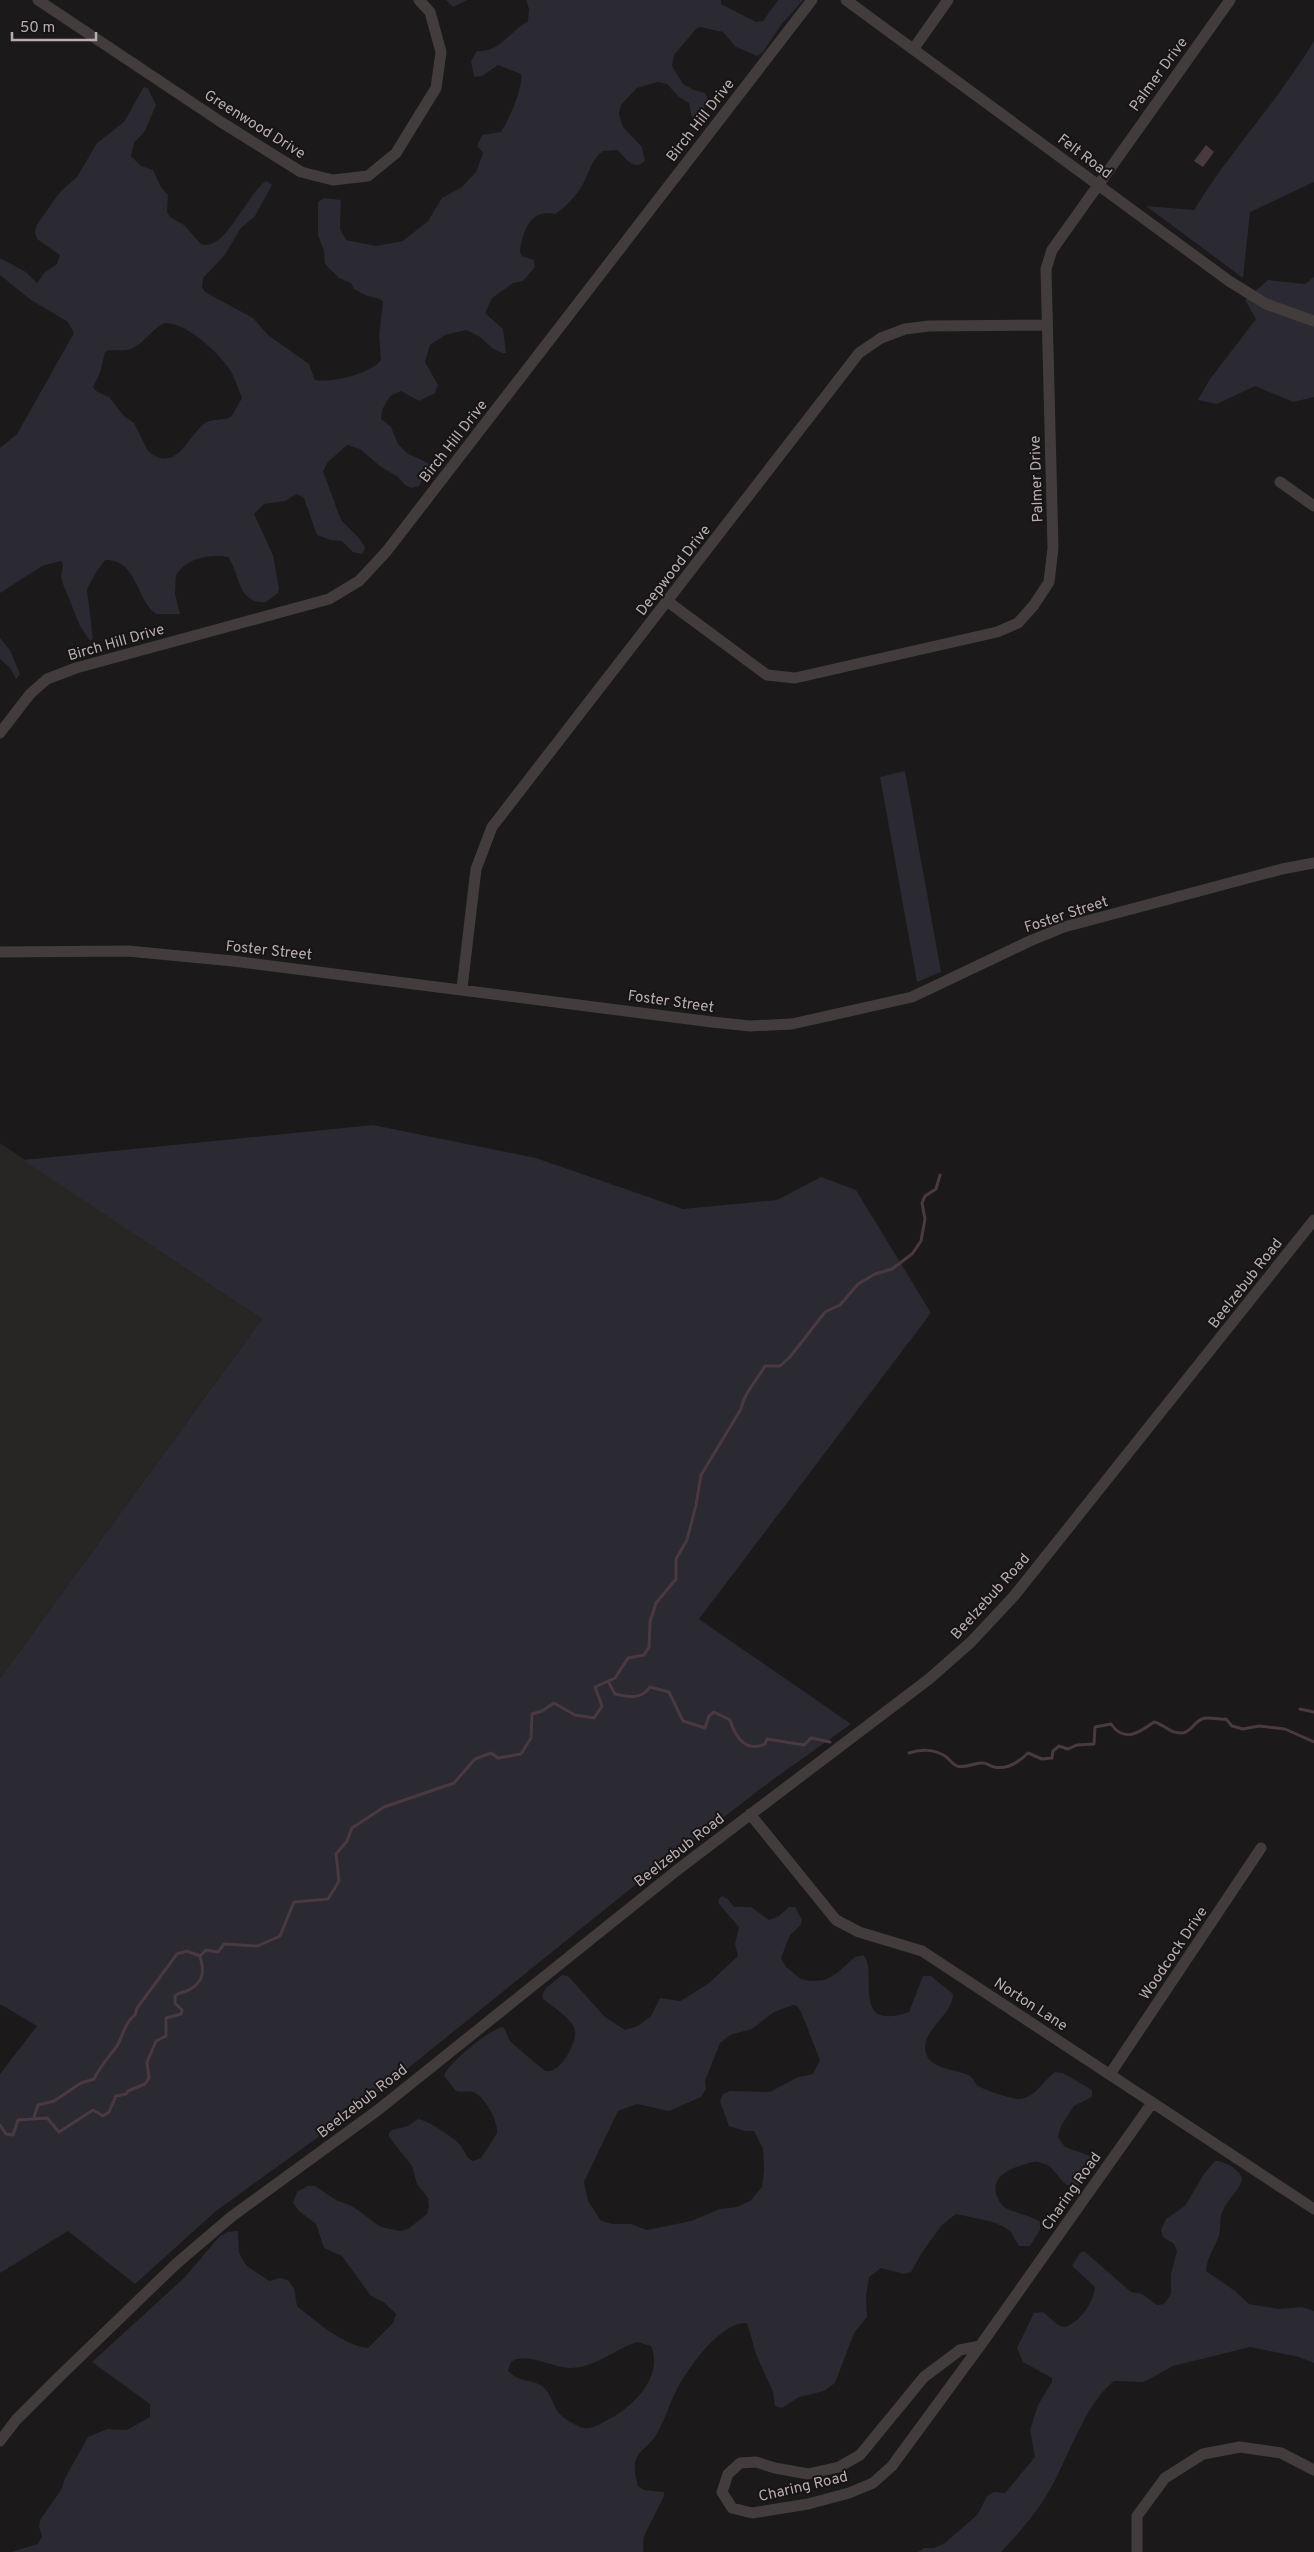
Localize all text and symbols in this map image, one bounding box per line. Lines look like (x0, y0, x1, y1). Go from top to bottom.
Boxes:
scale bar (12, 10, 96, 42)
text: 50 m (20, 19, 55, 38)
street label: Palmer Drive (1126, 34, 1192, 116)
street label: Birch Hill Drive (663, 76, 739, 166)
street label: Greenwood Drive (200, 87, 308, 164)
street label: Felt Road (1053, 131, 1115, 184)
street label: Birch Hill Drive (416, 397, 492, 487)
street label: Palmer Drive (1026, 435, 1049, 523)
street label: Deepwood Drive (633, 522, 716, 620)
street label: Birch Hill Drive (66, 621, 167, 666)
street label: Foster Street (1022, 893, 1111, 938)
street label: Foster Street (225, 938, 313, 965)
street label: Foster Street (627, 987, 715, 1018)
street label: Beelzebub Road (1205, 1235, 1287, 1333)
street label: Beelzebub Road (947, 1550, 1035, 1644)
street label: Beelzebub Road (631, 1810, 729, 1892)
street label: Woodcock Drive (1136, 1903, 1213, 2004)
street label: Norton Lane (990, 1974, 1071, 2036)
street label: Beelzebub Road (314, 2061, 412, 2143)
street label: Charing Road (1038, 2149, 1106, 2235)
street label: Charing Road (757, 2468, 850, 2507)

